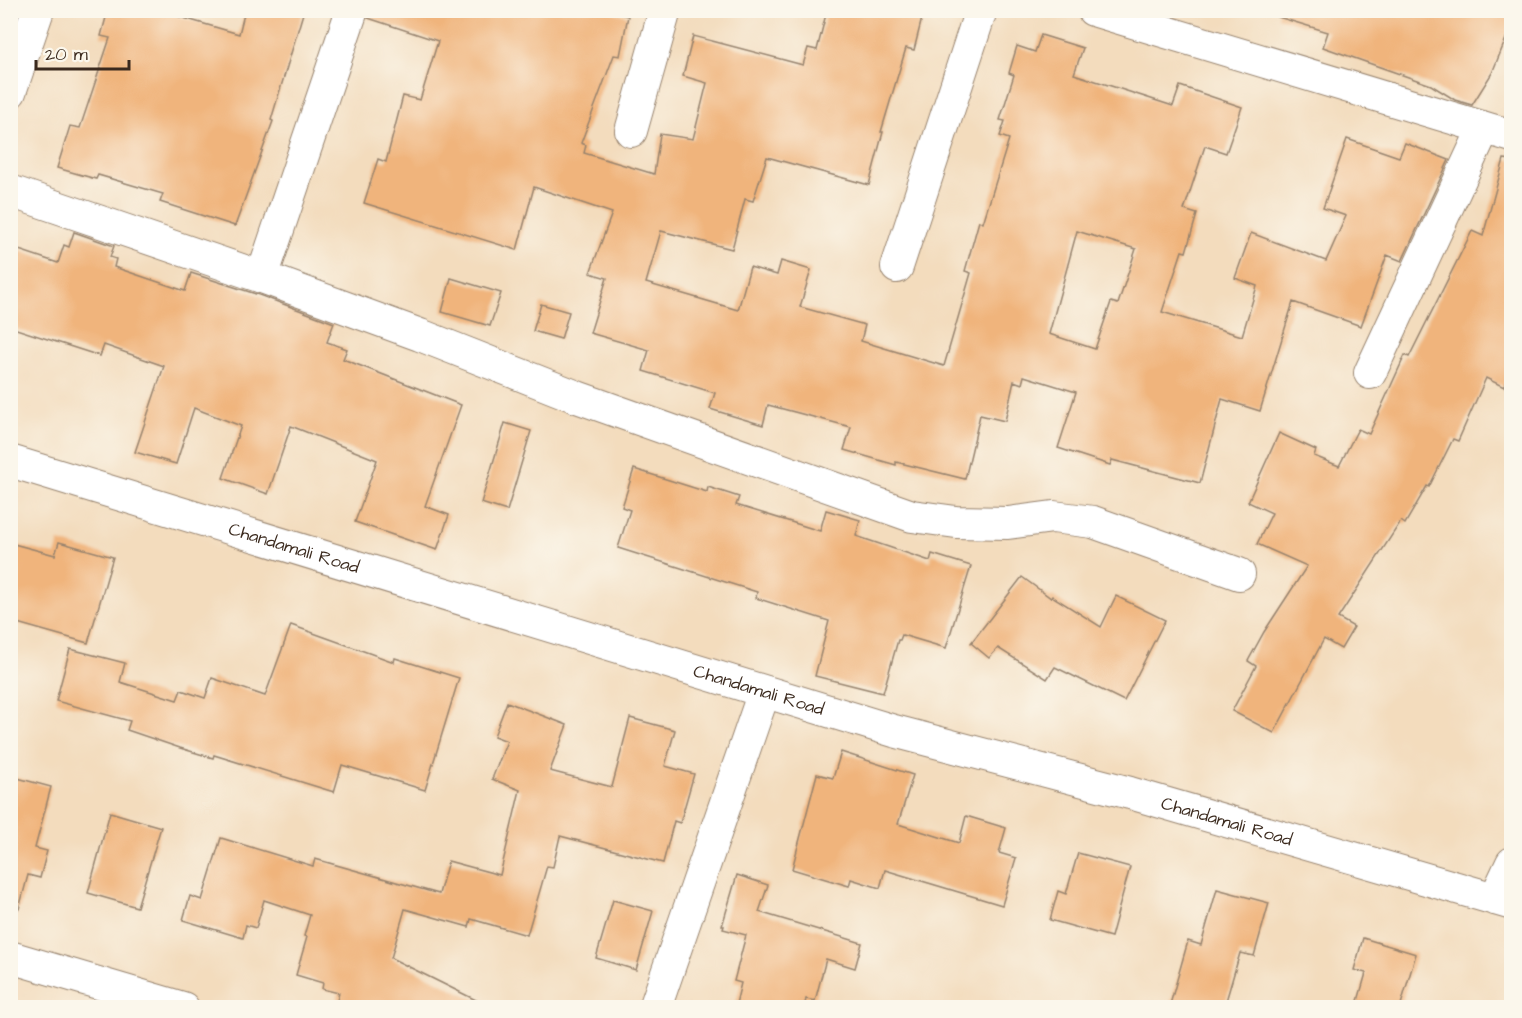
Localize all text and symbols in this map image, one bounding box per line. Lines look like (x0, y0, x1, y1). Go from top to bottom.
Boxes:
scale bar (36, 33, 129, 71)
text: 20 m (45, 42, 88, 67)
street label: Chandamali Road (225, 516, 362, 580)
street label: Chandamali Road (690, 658, 827, 722)
street label: Chandamali Road (1158, 791, 1295, 852)

